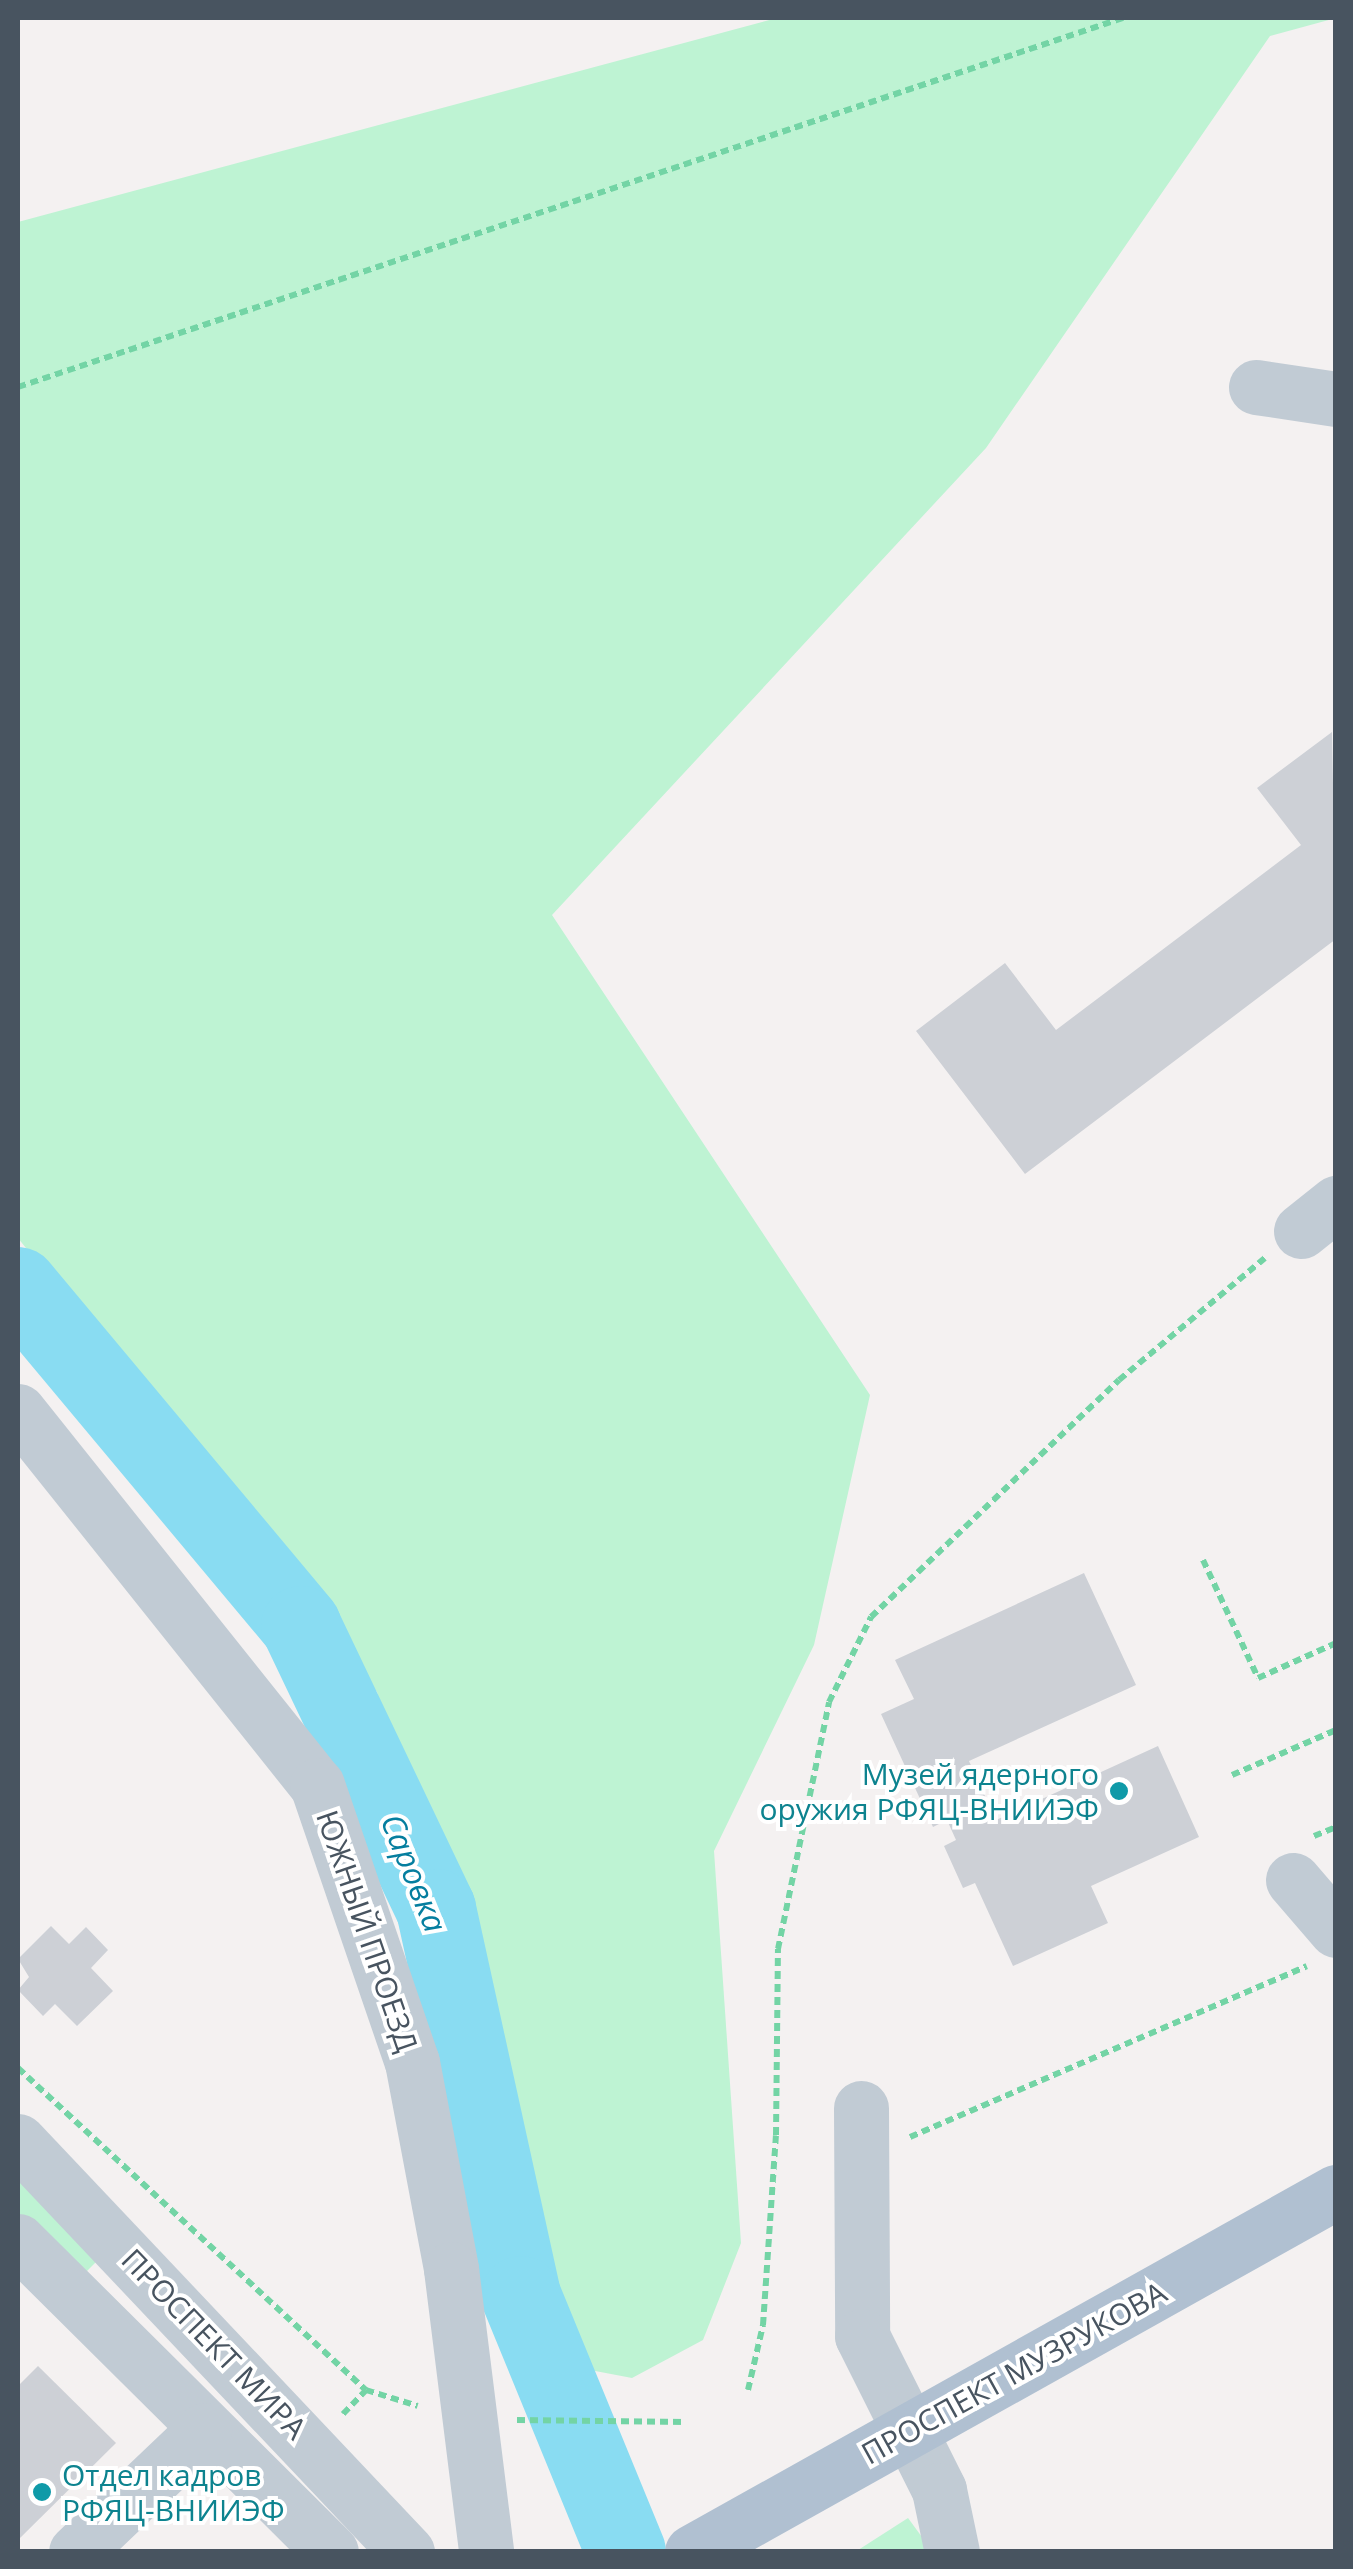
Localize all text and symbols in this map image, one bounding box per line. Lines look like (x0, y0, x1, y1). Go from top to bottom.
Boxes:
place label: Музей ядерного оружия РФЯЦ-ВНИИЭФ (759, 1756, 1099, 1826)
marker: Музей ядерного оружия РФЯЦ-ВНИИЭФ (1108, 1780, 1130, 1802)
street label: ЮЖНЫЙ ПРОЕЗД (309, 1806, 425, 2056)
water label: Саровка (373, 1808, 455, 1938)
street label: ПРОСПЕКТ МИРА (114, 2242, 314, 2446)
street label: ПРОСПЕКТ МУЗРУКОВА (855, 2274, 1173, 2472)
place label: Отдел кадров РФЯЦ-ВНИИЭФ (62, 2457, 285, 2528)
marker: Отдел кадров РФЯЦ-ВНИИЭФ (31, 2481, 53, 2503)

